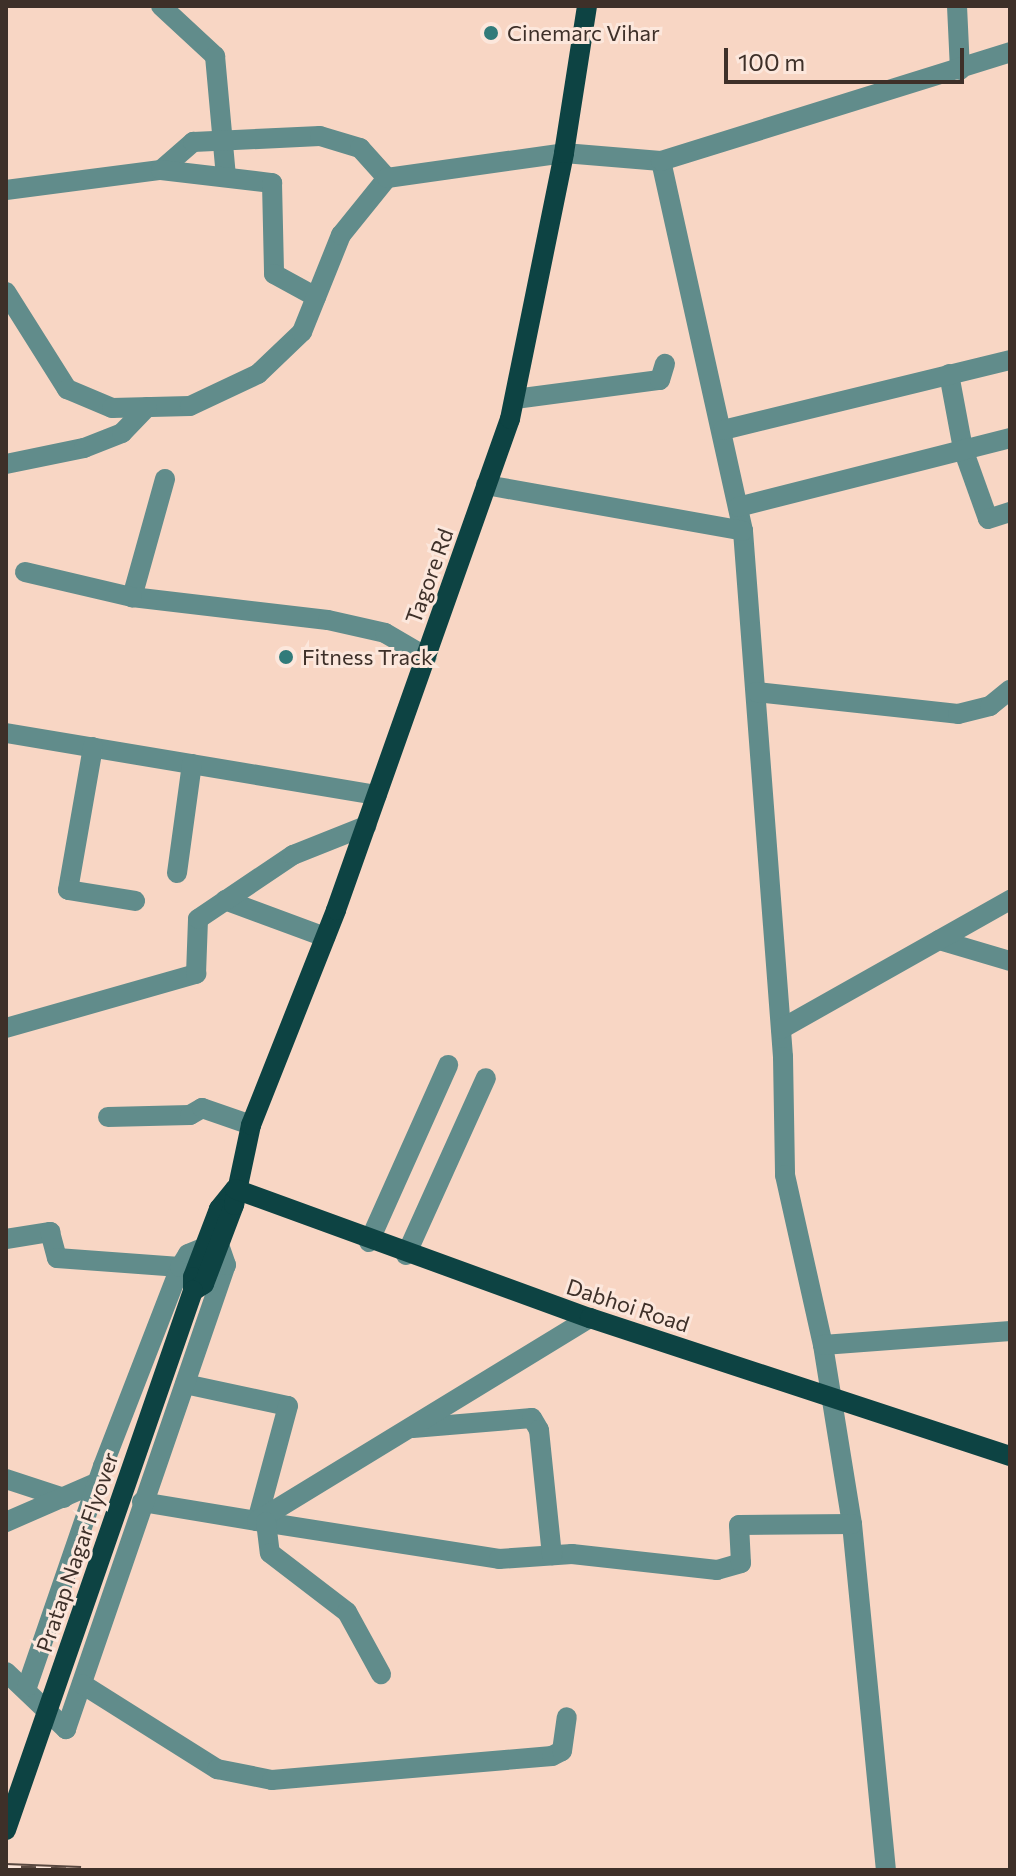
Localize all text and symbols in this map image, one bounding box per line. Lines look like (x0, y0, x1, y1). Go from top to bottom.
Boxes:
place label: Cinemarc Vihar (507, 20, 660, 46)
marker: Cinemarc Vihar (482, 24, 500, 42)
scale bar (728, 32, 968, 82)
text: 100 m (738, 47, 805, 76)
street label: Tagore Rd (400, 525, 458, 627)
place label: Fitness Track (302, 644, 433, 670)
marker: Fitness Track (277, 648, 295, 666)
street label: Dabhoi Road (563, 1273, 693, 1337)
street label: Pratap Nagar Flyover (30, 1449, 124, 1655)

